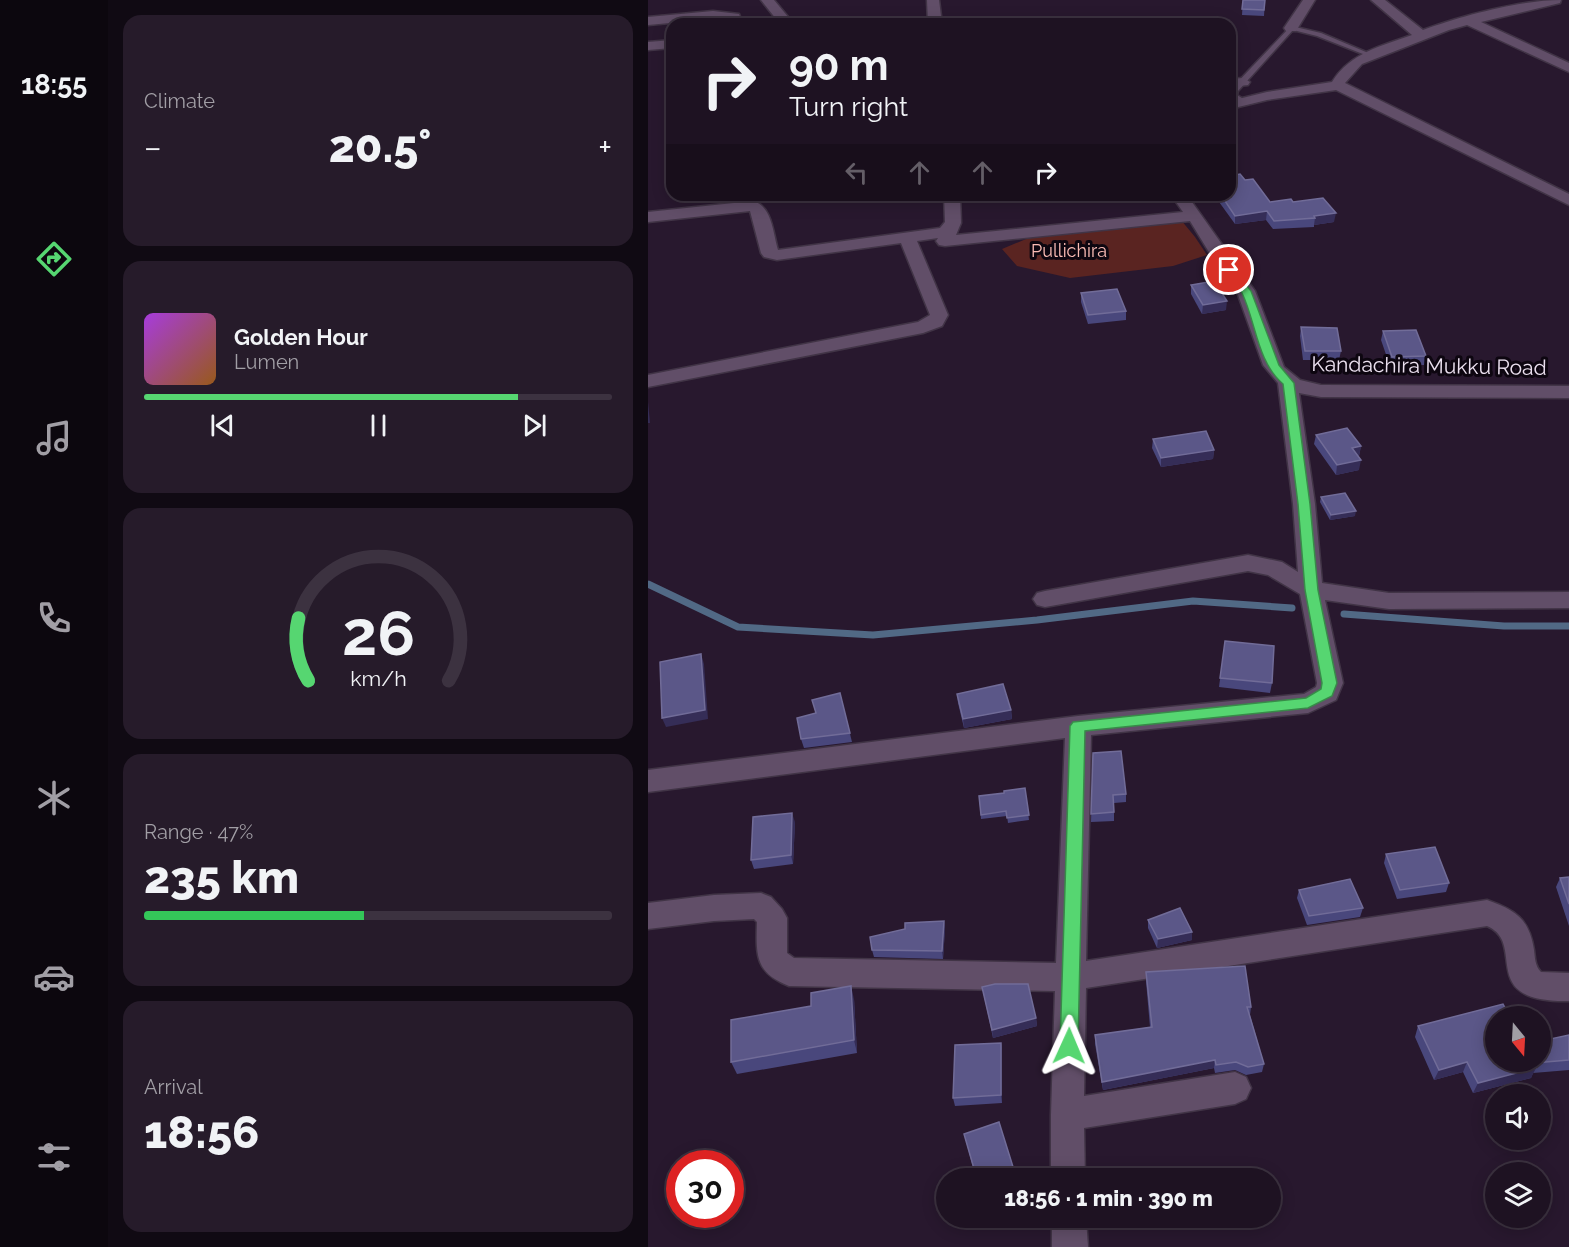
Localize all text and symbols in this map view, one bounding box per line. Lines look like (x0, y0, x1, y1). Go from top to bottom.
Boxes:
text: 90 m (789, 41, 889, 90)
icon: right (690, 42, 768, 120)
text: 18:55 (21, 69, 87, 100)
text: Climate (144, 89, 215, 113)
text: Turn right (789, 91, 908, 122)
text: 20.5° (329, 120, 431, 173)
text: − (144, 128, 162, 167)
text: + (598, 128, 612, 167)
icon: left (840, 156, 873, 189)
icon: ahead (903, 156, 936, 189)
icon: ahead (966, 156, 999, 189)
icon: right (1029, 156, 1062, 189)
icon: directions (33, 238, 75, 280)
park label: Pullichira (1031, 240, 1107, 261)
pin (1203, 244, 1254, 295)
icon: arrive (1212, 253, 1245, 286)
text: Golden Hour (234, 324, 368, 350)
text: Lumen (234, 350, 299, 374)
street label: Kandachira Mukku Road (1311, 351, 1547, 380)
icon: previous (206, 409, 239, 442)
icon: pause (362, 409, 395, 442)
icon: next (518, 409, 551, 442)
icon: music (33, 417, 75, 459)
text: 26 (341, 596, 415, 670)
icon: phone (33, 597, 75, 639)
text: km/h (350, 666, 406, 691)
icon: climate (33, 777, 75, 819)
text: Range · 47% (144, 820, 253, 844)
text: 235 km (144, 851, 299, 904)
icon: car (33, 956, 75, 998)
north arrow (1485, 1006, 1551, 1072)
map controls (1485, 1006, 1551, 1228)
position arrow (1037, 1014, 1101, 1078)
text: Arrival (144, 1075, 203, 1099)
button: sound (1485, 1084, 1551, 1150)
text: 18:56 (144, 1106, 259, 1159)
icon: filters (33, 1136, 75, 1178)
speed limit sign: 30 (666, 1150, 744, 1228)
button: layers (1485, 1162, 1551, 1228)
text: 18:56 · 1 min · 390 m (1004, 1185, 1213, 1211)

